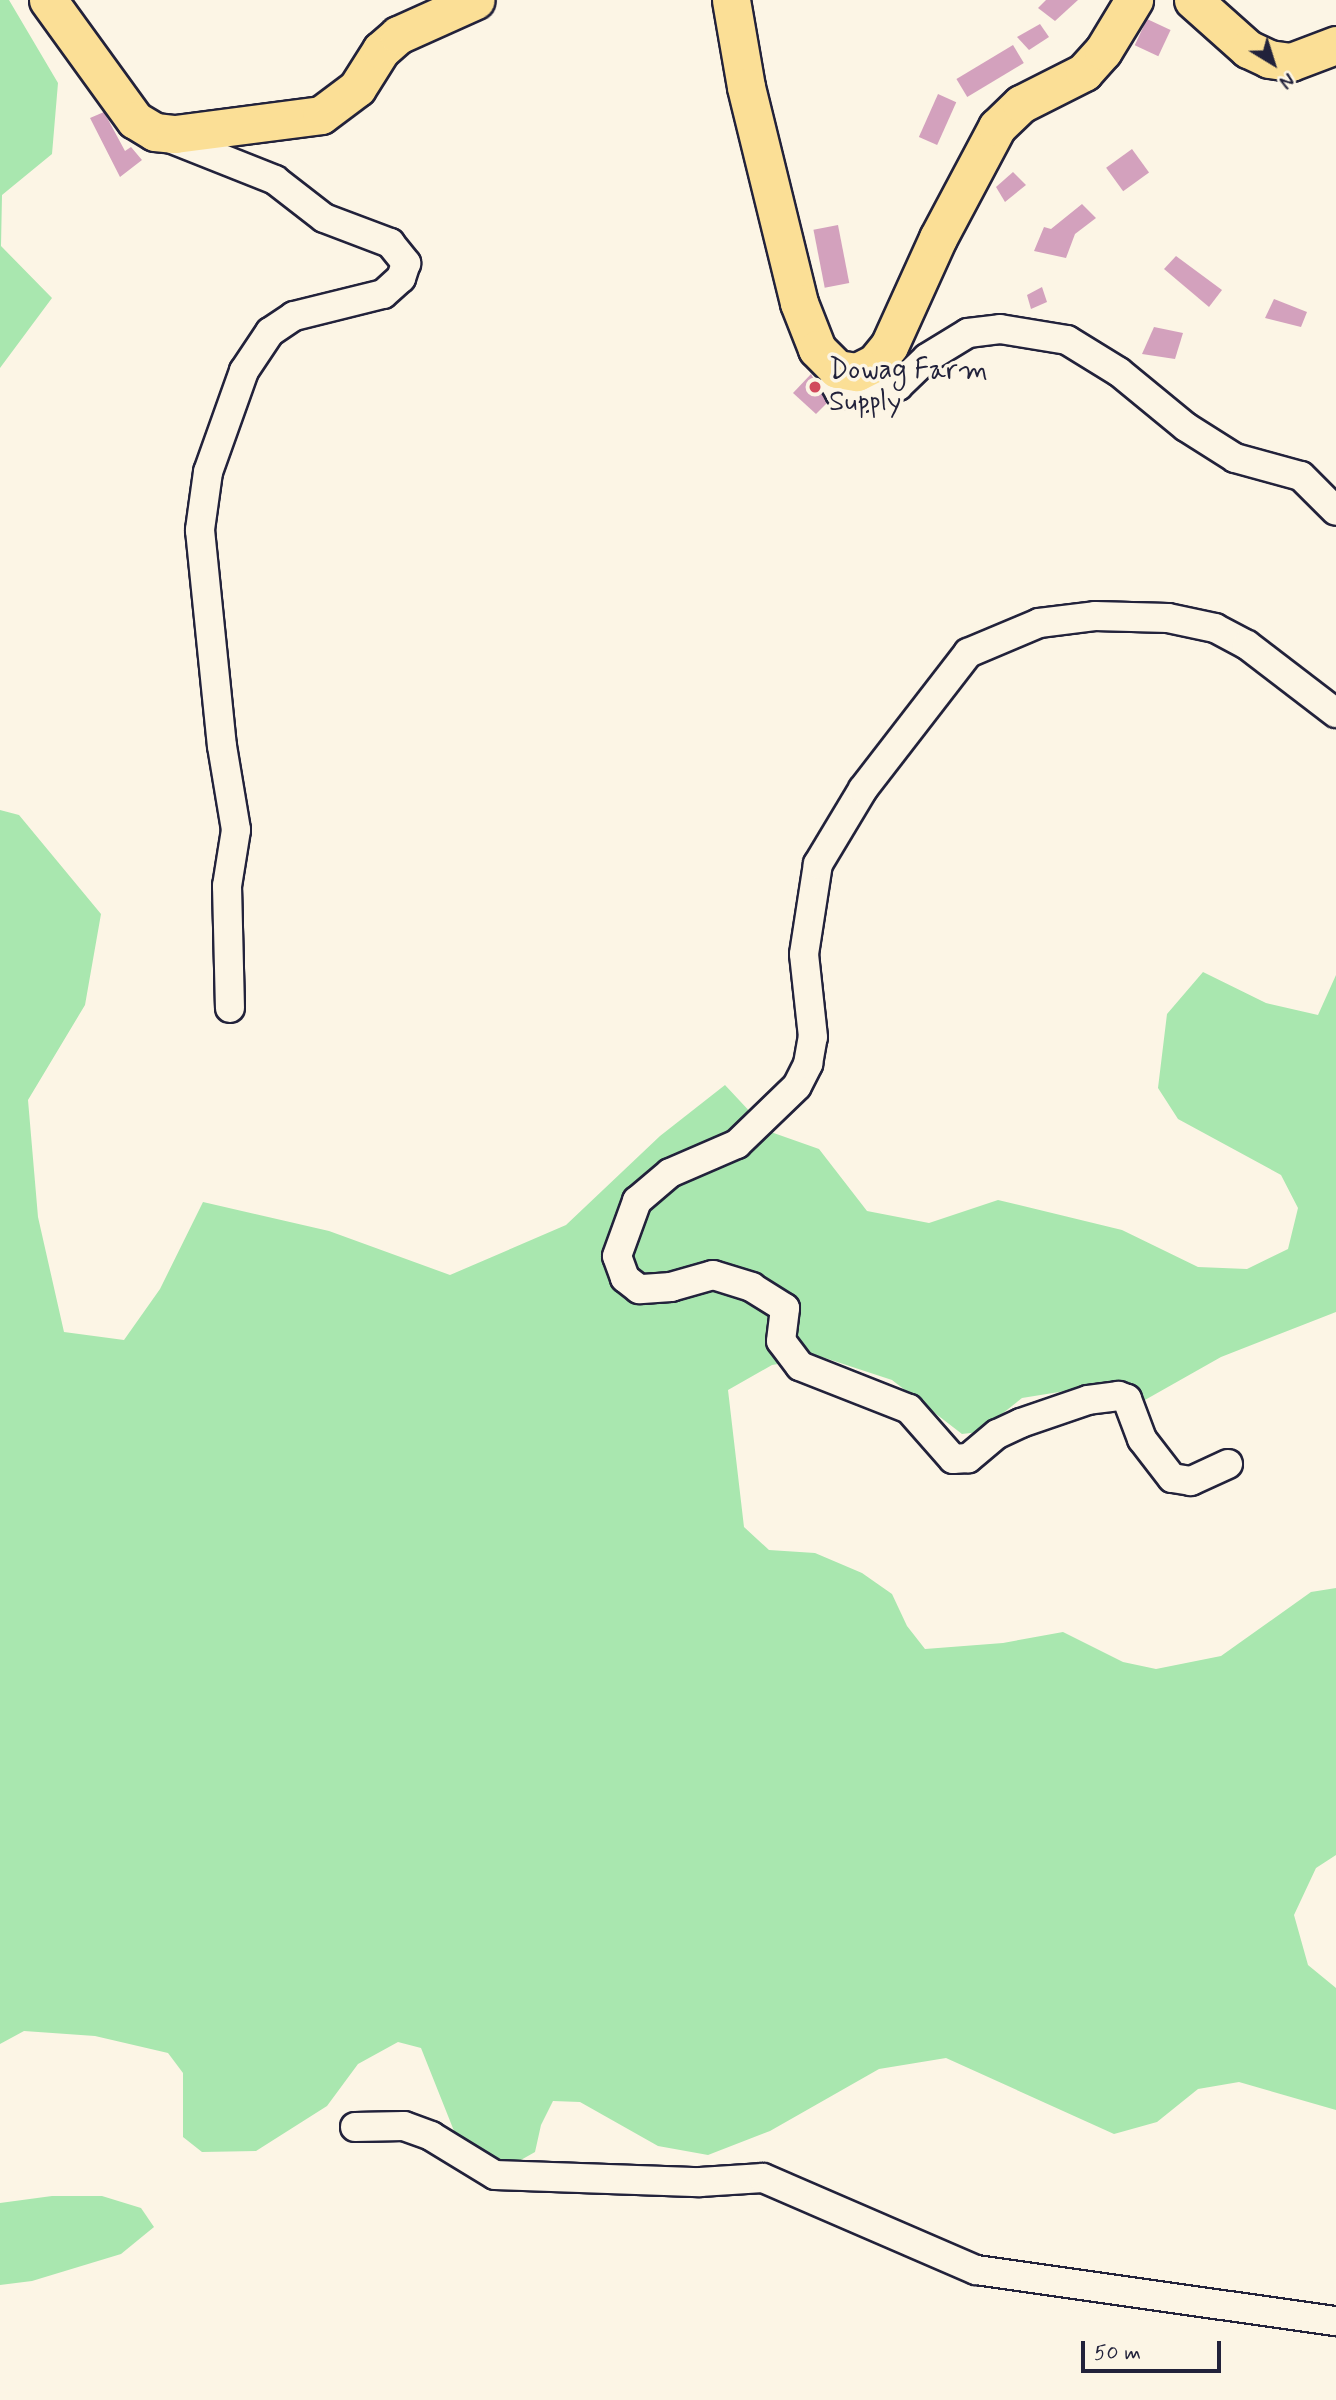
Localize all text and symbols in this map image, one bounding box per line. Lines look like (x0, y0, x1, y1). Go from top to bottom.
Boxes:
north arrow (1238, 28, 1308, 98)
text: N (1274, 66, 1299, 94)
place label: Dowag Farm Supply (829, 354, 984, 420)
marker: Dowag Farm Supply (807, 379, 823, 395)
scale bar (1084, 2326, 1224, 2370)
text: 50 m (1094, 2339, 1141, 2367)

